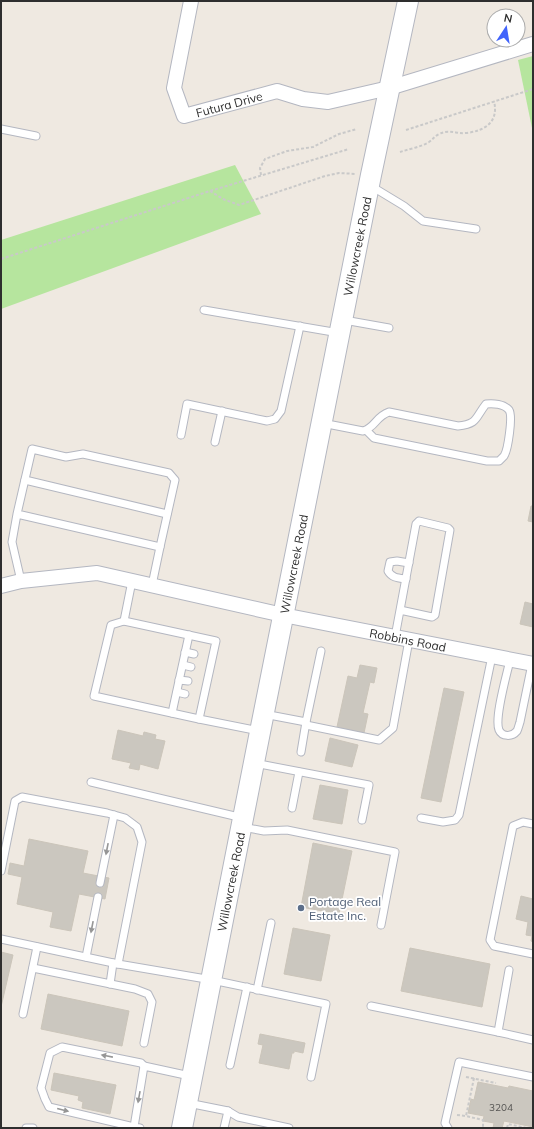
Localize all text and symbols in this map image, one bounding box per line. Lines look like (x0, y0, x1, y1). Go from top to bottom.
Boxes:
north arrow (486, 8, 526, 48)
text: N (503, 11, 514, 26)
street label: Futura Drive (194, 88, 264, 120)
street label: Willowcreek Road (340, 195, 374, 297)
street label: Willowcreek Road (276, 513, 311, 615)
street label: Robbins Road (368, 625, 448, 654)
street label: Willowcreek Road (213, 831, 248, 933)
one-way arrow (104, 843, 110, 855)
place label: Portage Real Estate Inc. (309, 894, 381, 923)
marker: Portage Real Estate Inc. (296, 903, 306, 913)
one-way arrow (88, 921, 94, 933)
one-way arrow (101, 1053, 113, 1059)
one-way arrow (136, 1091, 142, 1103)
house number: 3204 (489, 1101, 513, 1114)
one-way arrow (57, 1107, 69, 1113)

